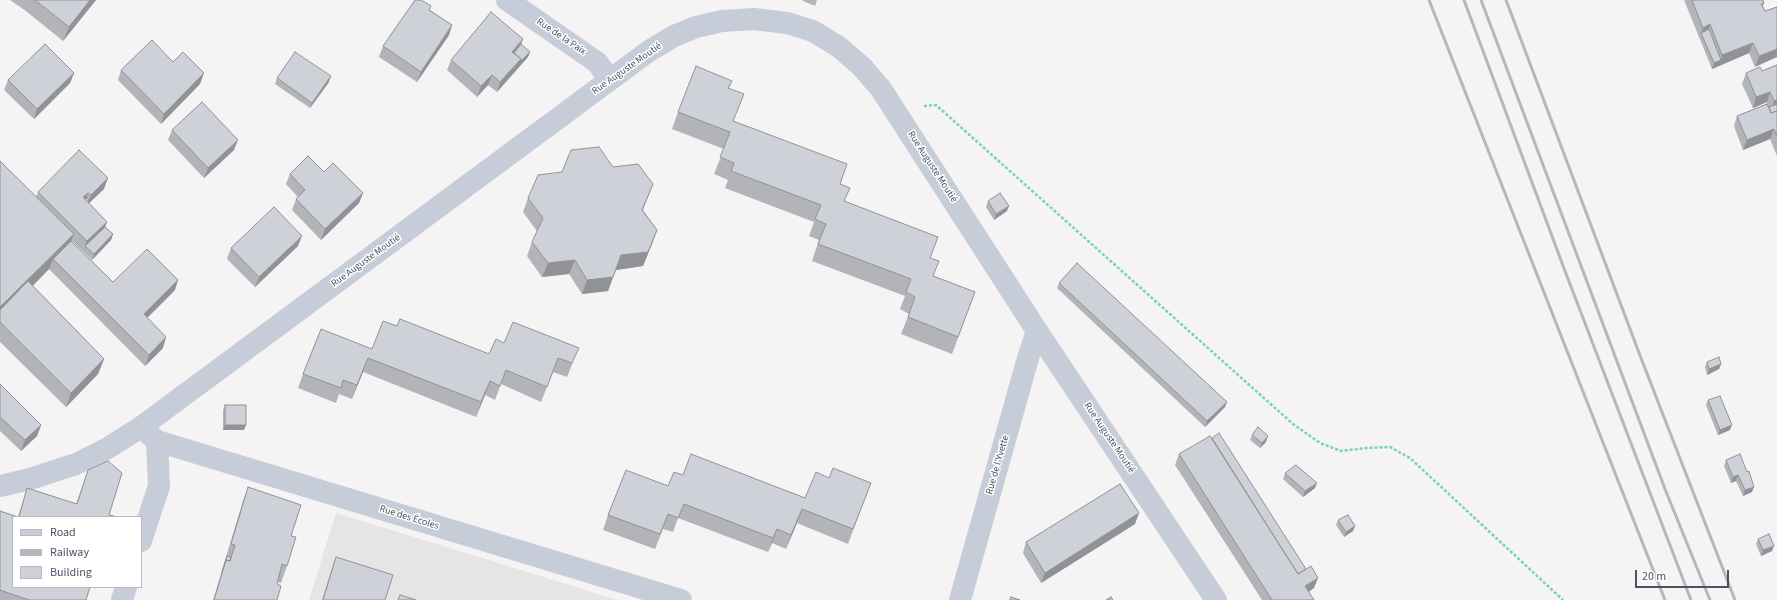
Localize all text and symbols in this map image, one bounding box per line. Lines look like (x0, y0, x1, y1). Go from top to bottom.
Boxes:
street label: Rue de la Paix (534, 16, 588, 58)
street label: Rue Auguste Moutié (590, 40, 664, 98)
street label: Rue Auguste Moutié (905, 129, 959, 205)
street label: Rue Auguste Moutié (329, 232, 403, 290)
street label: Rue Auguste Moutié (1081, 400, 1137, 476)
street label: Rue de l'Yvette (984, 434, 1012, 496)
street label: Rue des Écoles (378, 503, 440, 533)
legend (12, 516, 142, 588)
text: Road (50, 524, 76, 541)
text: Railway (50, 544, 89, 561)
scale bar (1637, 562, 1731, 588)
text: Building (50, 564, 92, 581)
text: 20 m (1642, 568, 1666, 585)

